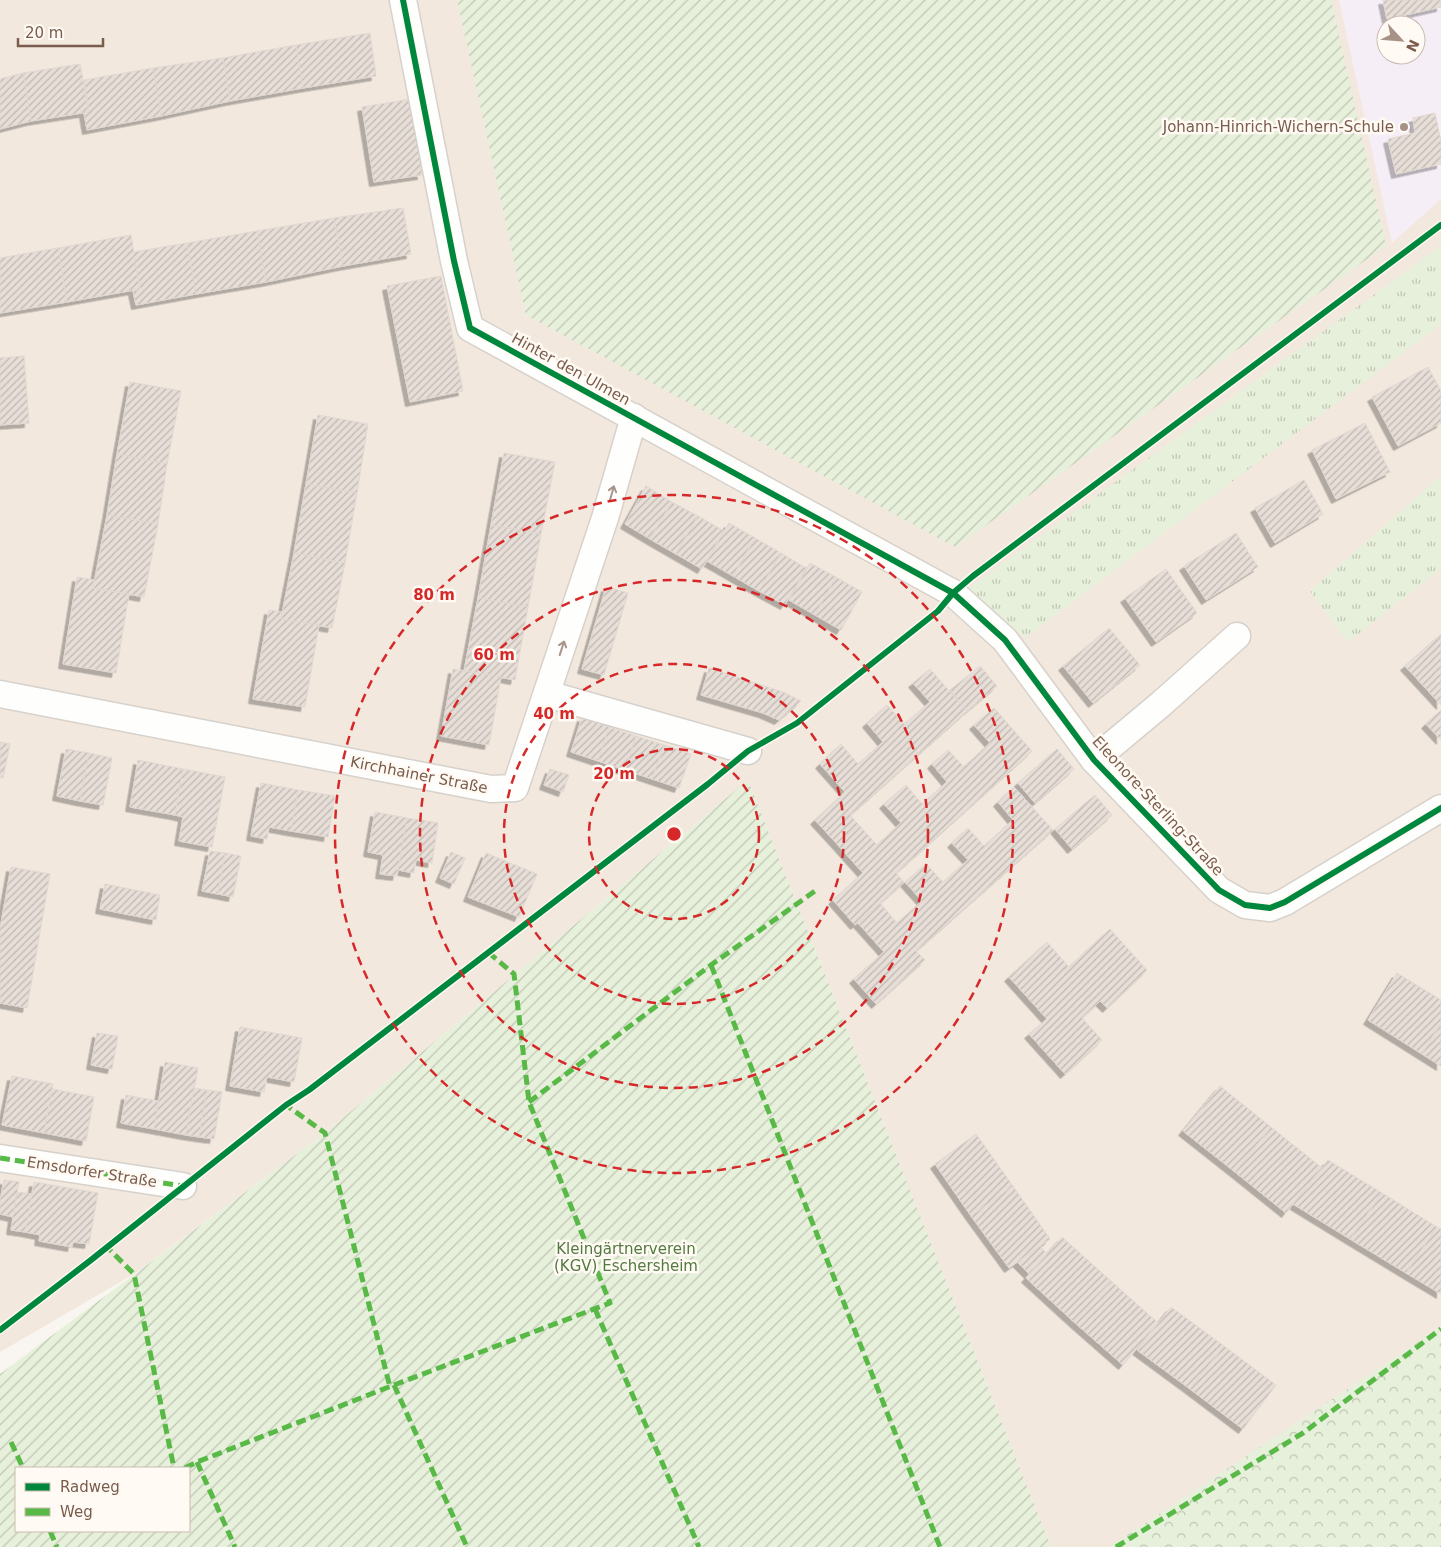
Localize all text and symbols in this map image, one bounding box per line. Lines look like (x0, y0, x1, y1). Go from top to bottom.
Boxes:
scale bar (18, 15, 102, 47)
north arrow (1376, 15, 1426, 65)
text: 20 m (25, 24, 63, 42)
text: N (1403, 37, 1422, 54)
place label: Johann-Hinrich-Wichern-Schule (1162, 118, 1394, 136)
marker: Johann-Hinrich-Wichern-Schule (1398, 121, 1410, 133)
street label: Hinter den Ulmen (509, 329, 633, 409)
one-way arrow (608, 485, 618, 501)
text: 80 m (413, 586, 455, 604)
one-way arrow (558, 640, 567, 656)
text: 60 m (473, 646, 515, 664)
text: 40 m (533, 705, 575, 723)
street label: Eleonore-Sterling-Straße (1089, 732, 1227, 880)
street label: Kirchhainer Straße (349, 753, 489, 797)
text: 20 m (593, 765, 635, 783)
centre of rings (665, 825, 683, 843)
street label: Emsdorfer Straße (26, 1153, 158, 1191)
park label: Kleingärtnerverein (KGV) Eschersheim (554, 1240, 698, 1275)
legend (15, 1467, 190, 1532)
text: Radweg (60, 1478, 120, 1496)
text: Weg (60, 1503, 93, 1521)

